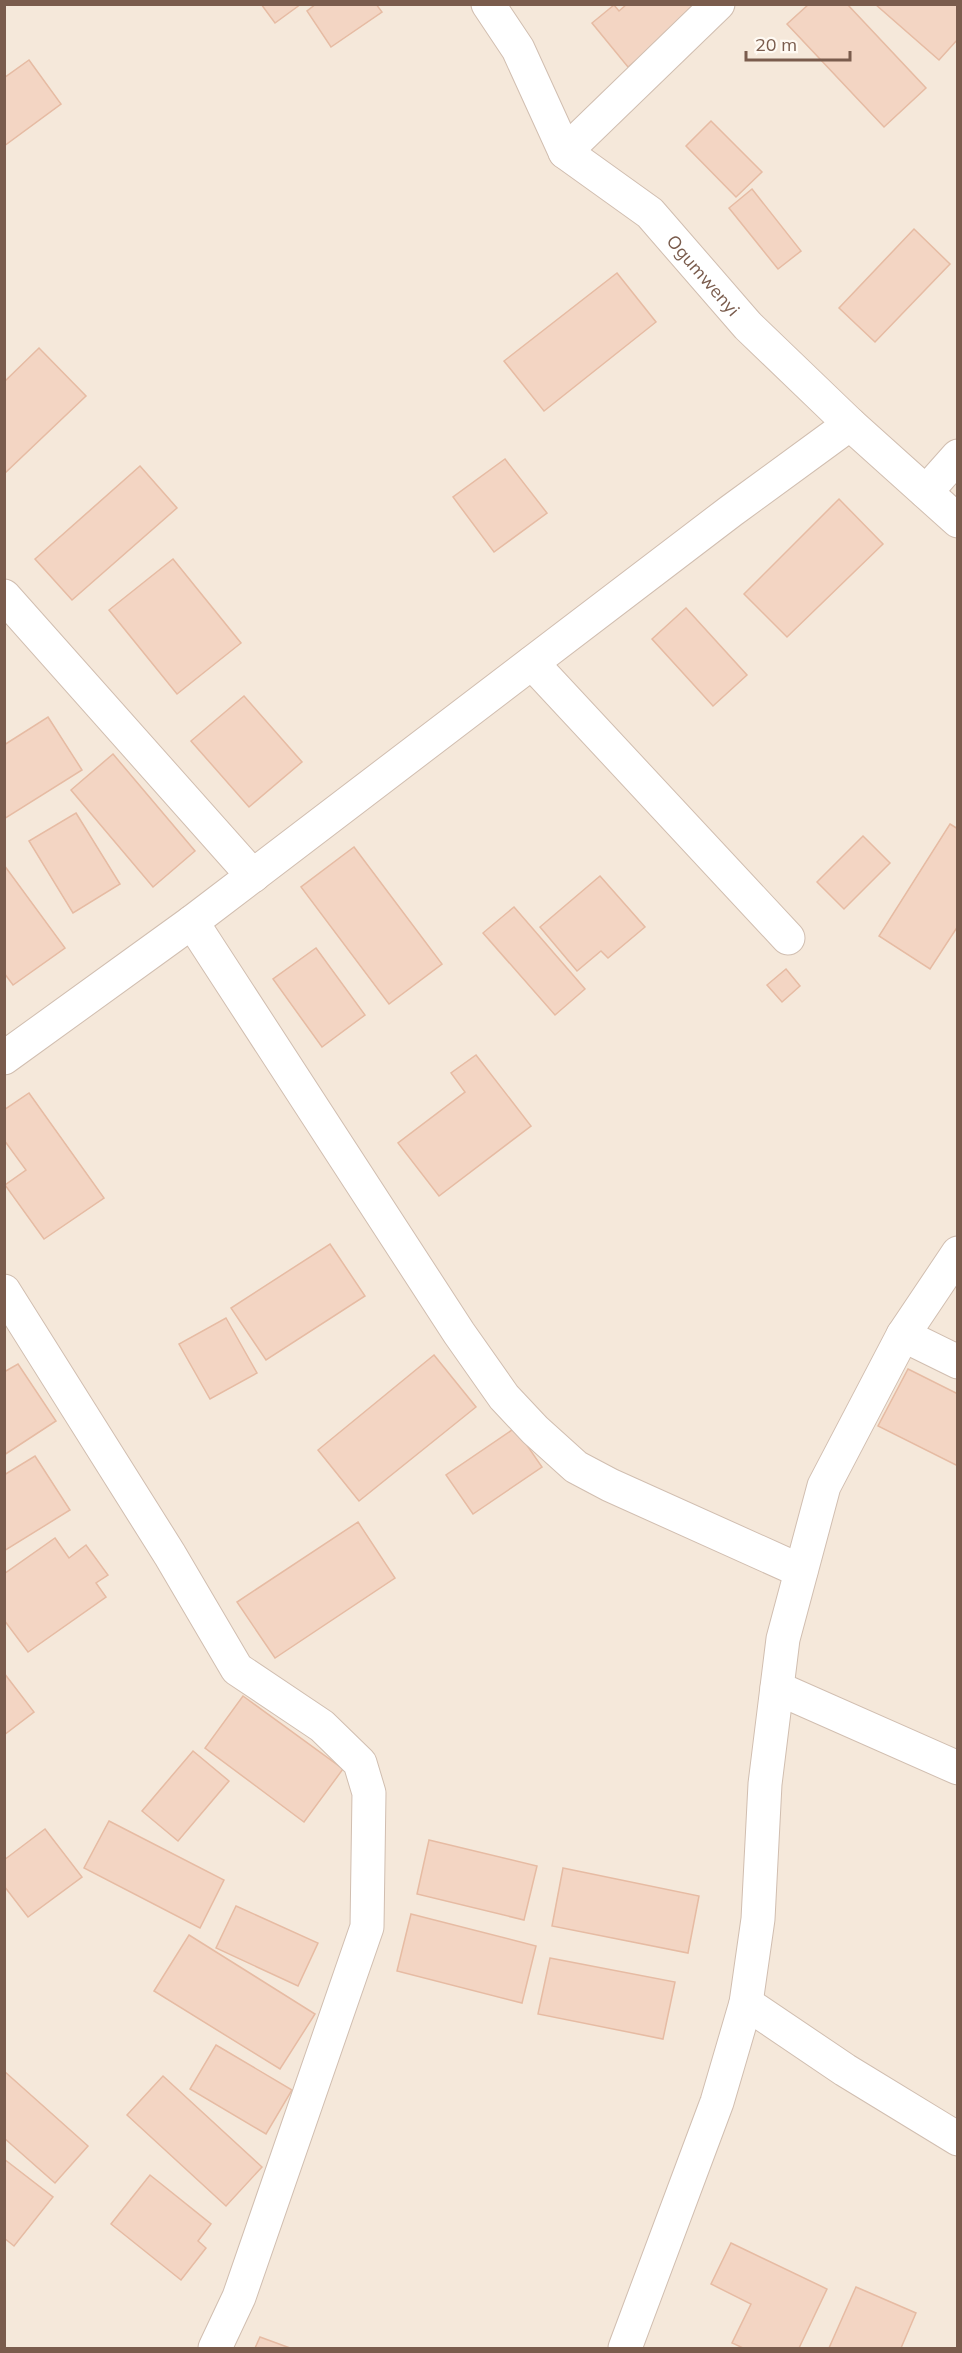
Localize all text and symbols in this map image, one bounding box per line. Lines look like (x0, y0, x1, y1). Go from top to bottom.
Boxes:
scale bar (746, 24, 850, 62)
text: 20 m (755, 33, 797, 56)
street label: Ogumwenyi (662, 230, 745, 321)

